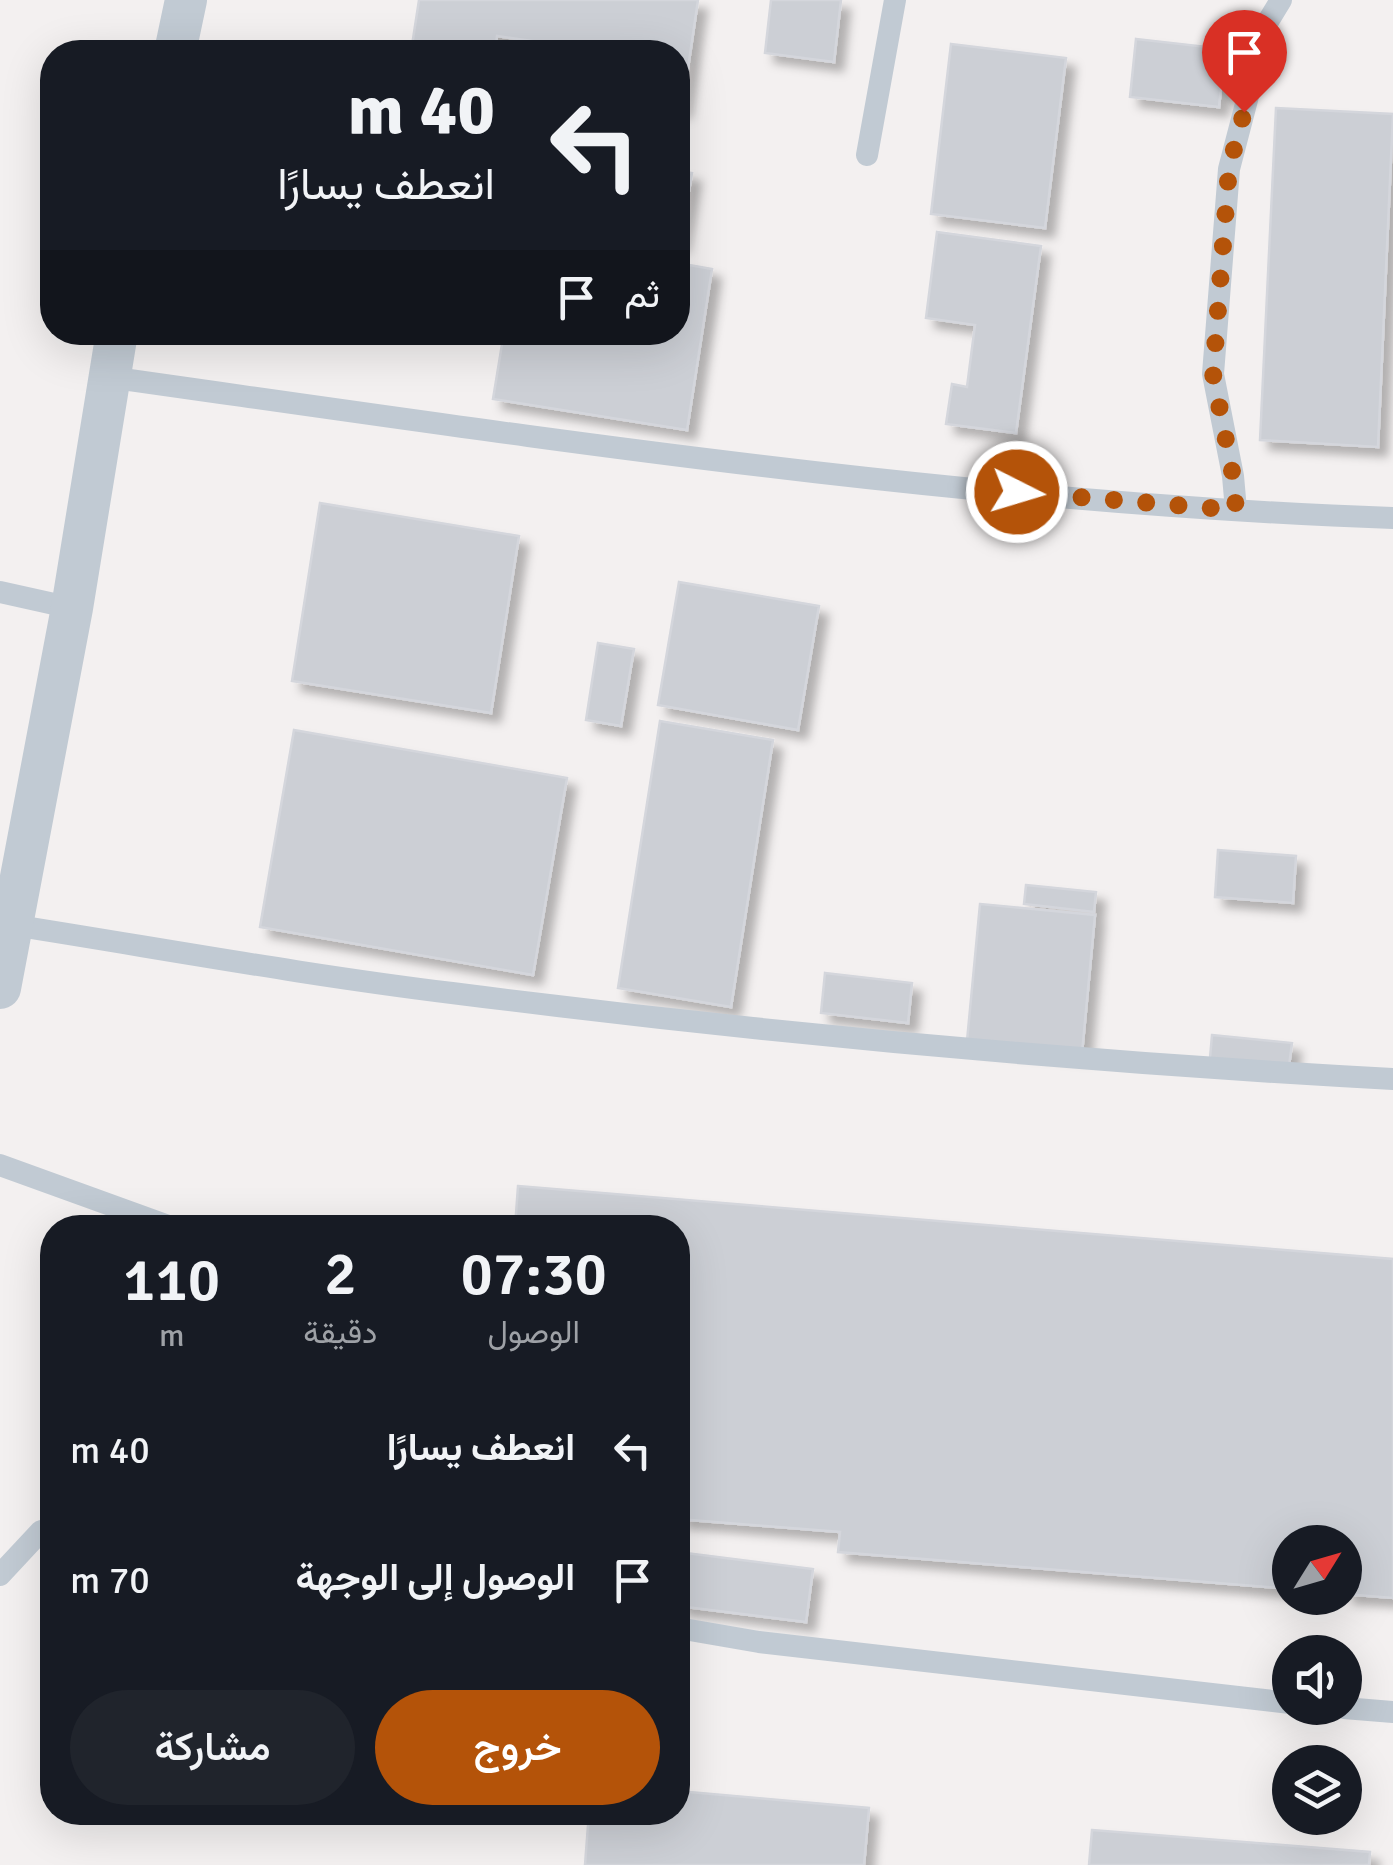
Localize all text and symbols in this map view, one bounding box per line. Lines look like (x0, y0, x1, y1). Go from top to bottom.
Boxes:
pin (1202, 10, 1287, 113)
icon: arrive (1217, 25, 1272, 80)
text: 40 m (347, 67, 495, 153)
icon: left (530, 80, 660, 210)
text: انعطف يسارًا (277, 157, 495, 212)
icon: arrive (549, 270, 604, 325)
text: ثم (624, 271, 660, 318)
position arrow (965, 440, 1069, 544)
text: 2 (324, 1238, 357, 1312)
text: 07:30 (460, 1238, 607, 1312)
text: 110 (123, 1244, 220, 1318)
text: دقيقة (303, 1313, 377, 1352)
text: الوصول (488, 1313, 580, 1352)
text: m (159, 1316, 184, 1355)
icon: left (605, 1423, 660, 1478)
text: انعطف يسارًا (387, 1424, 575, 1471)
text: 40 m (70, 1427, 150, 1474)
north arrow (1272, 1525, 1362, 1615)
map controls (1272, 1525, 1362, 1835)
icon: arrive (605, 1553, 660, 1608)
text: الوصول إلى الوجهة (296, 1554, 575, 1601)
text: 70 m (70, 1557, 150, 1604)
button: sound (1272, 1635, 1362, 1725)
button: مشاركة (70, 1690, 355, 1805)
button: خروج (375, 1690, 660, 1805)
button: layers (1272, 1745, 1362, 1835)

